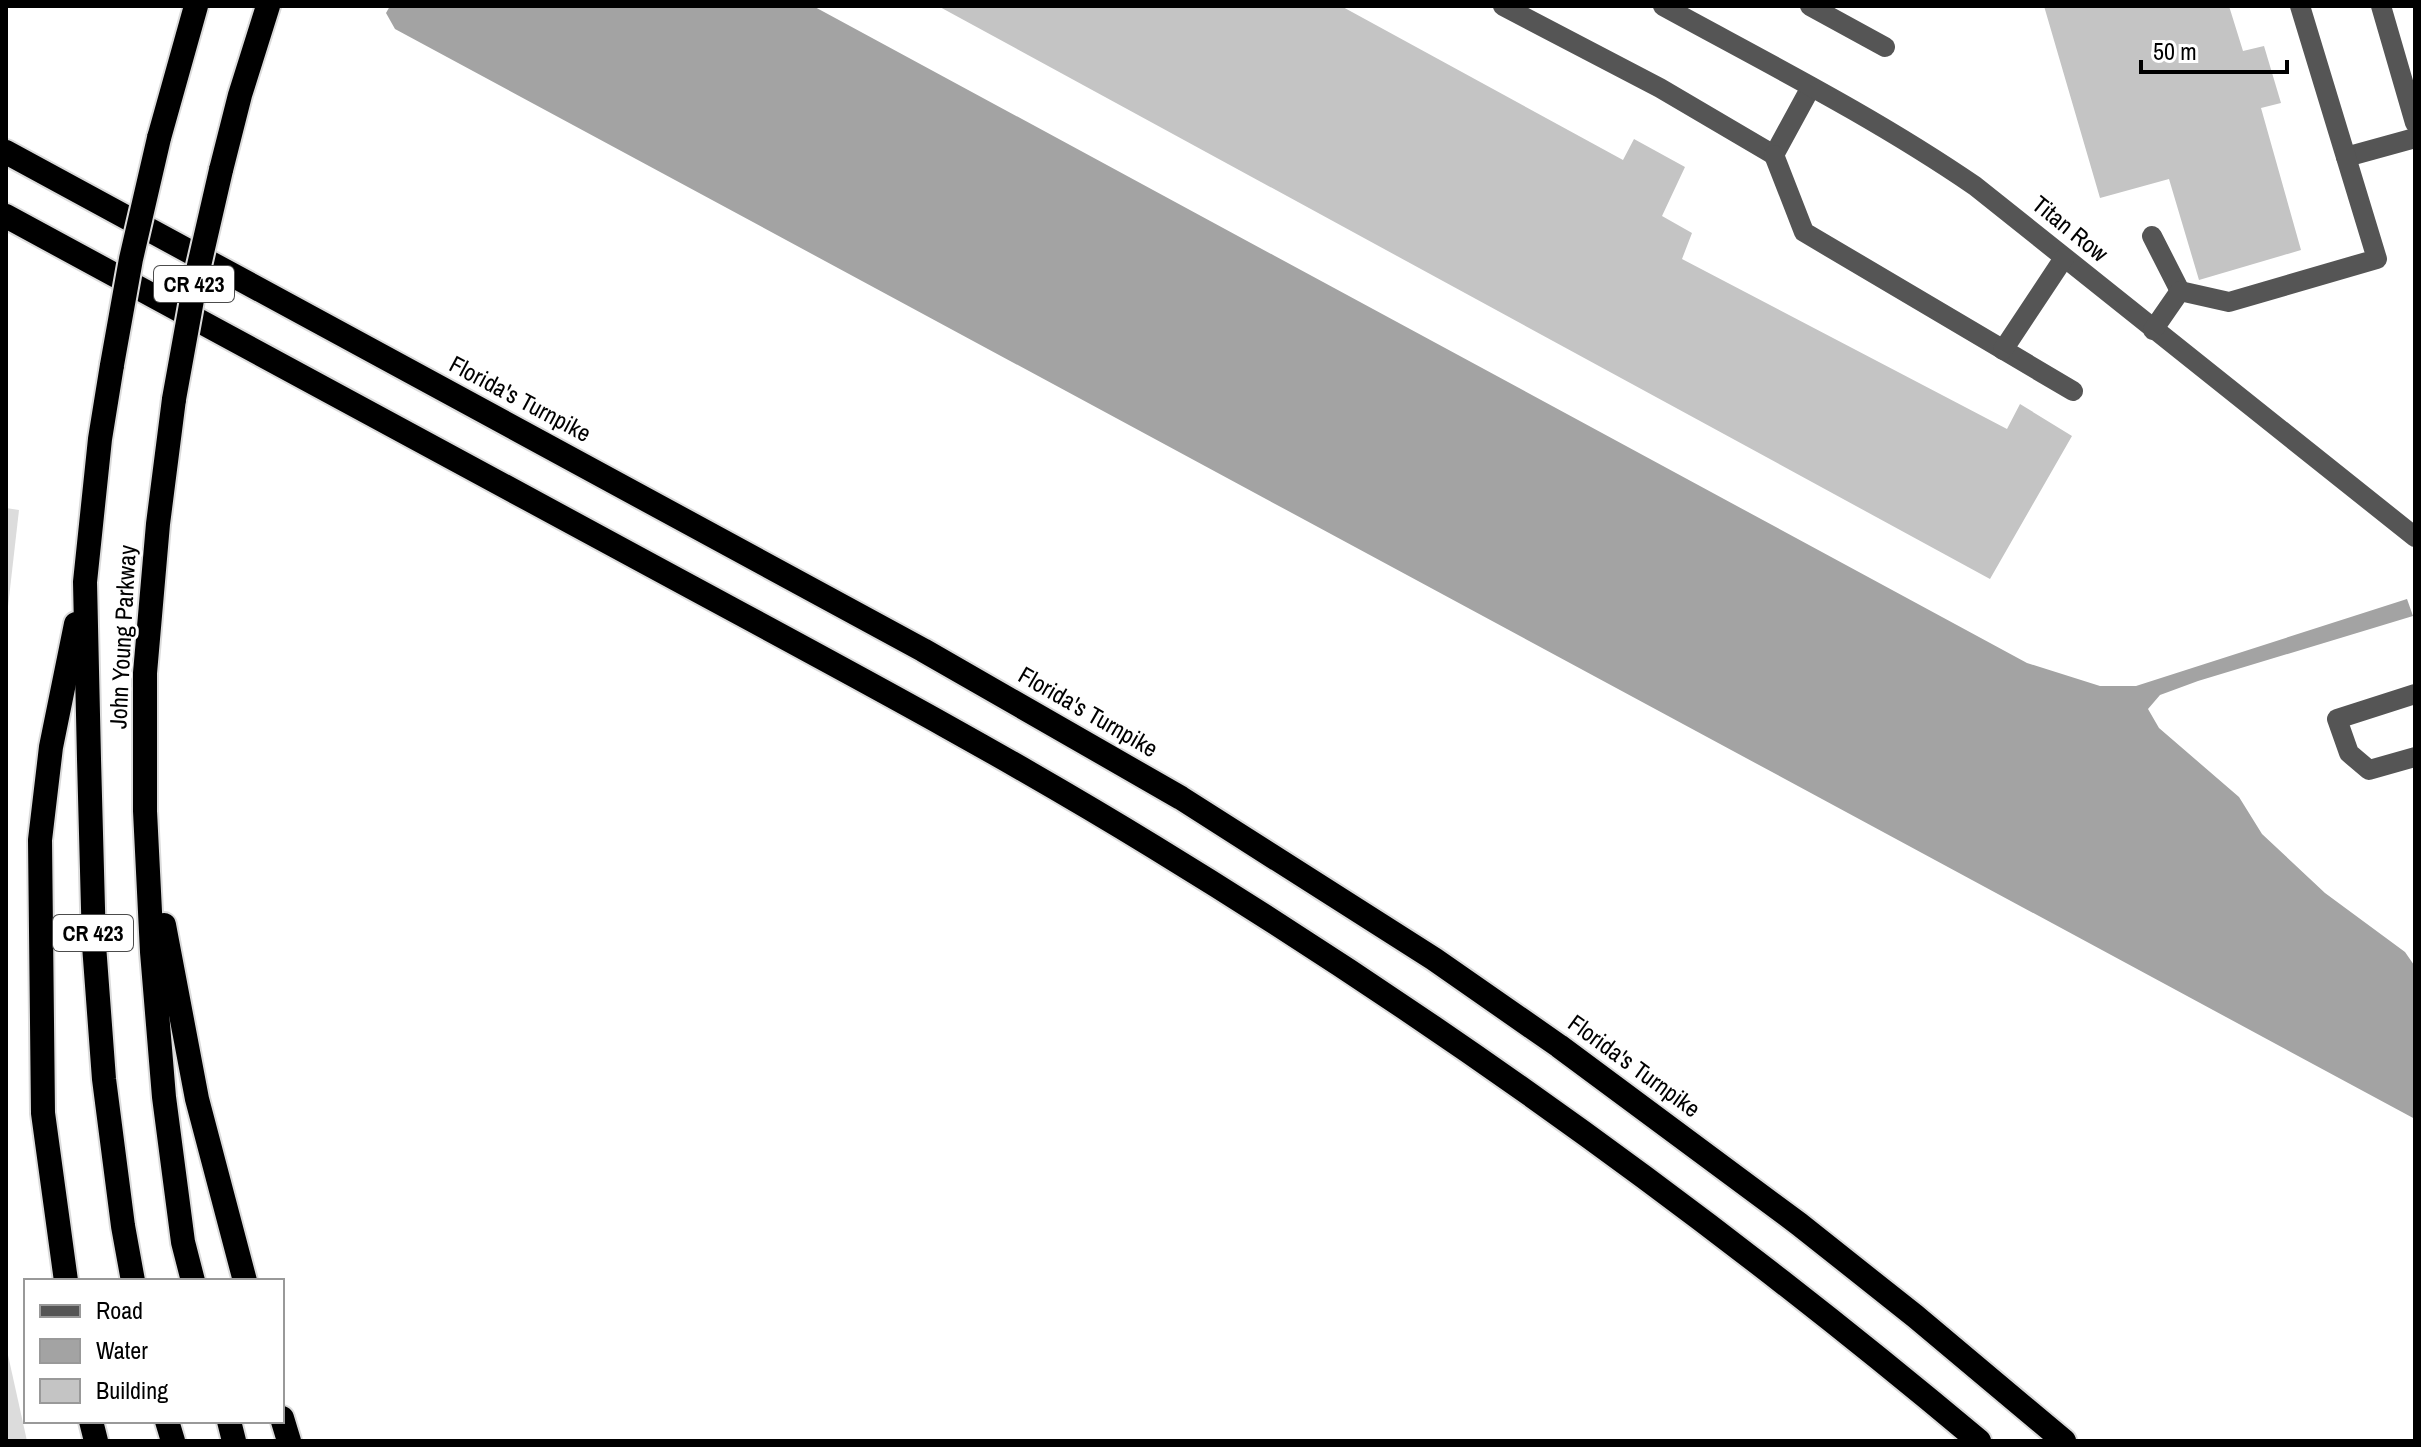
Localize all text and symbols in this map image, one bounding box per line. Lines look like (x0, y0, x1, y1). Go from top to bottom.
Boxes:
scale bar (2141, 24, 2287, 74)
text: 50 m (2153, 35, 2197, 67)
street label: Titan Row (2026, 188, 2116, 269)
road number: CR 423 (154, 266, 234, 302)
street label: Florida's Turnpike (444, 347, 597, 449)
street label: John Young Parkway (101, 544, 143, 730)
street label: Florida's Turnpike (1013, 658, 1164, 764)
road number: CR 423 (53, 915, 133, 951)
street label: Florida's Turnpike (1562, 1006, 1707, 1124)
legend (24, 1279, 284, 1423)
text: Road (96, 1294, 143, 1326)
text: Water (96, 1334, 148, 1366)
text: Building (96, 1374, 168, 1406)

